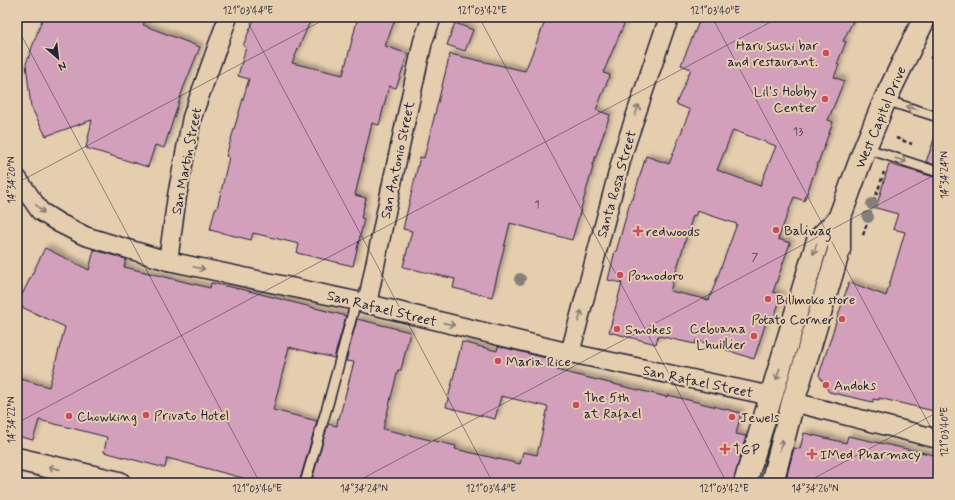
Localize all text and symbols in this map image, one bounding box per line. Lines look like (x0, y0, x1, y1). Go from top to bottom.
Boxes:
text: 121°03'44"E (223, 4, 273, 18)
text: 121°03'42"E (457, 4, 507, 18)
text: 121°03'40"E (690, 4, 740, 18)
place label: Haru sushi bar and restaurant. (727, 37, 818, 71)
north arrow (38, 38, 78, 78)
marker: Haru sushi bar and restaurant. (821, 48, 831, 58)
text: N (56, 58, 69, 74)
street label: West Capitol Drive (851, 64, 911, 171)
place label: Lil's Hobby Center (754, 83, 817, 117)
marker: Lil's Hobby Center (820, 94, 830, 104)
street label: San Antonio Street (377, 99, 419, 221)
one-way arrow (634, 104, 642, 116)
one-way arrow (906, 104, 918, 112)
street label: San Martin Street (168, 106, 206, 216)
house number: 13 (793, 124, 803, 140)
street label: Santa Rosa Street (593, 128, 641, 240)
text: 14°34'24"N (938, 151, 952, 199)
text: 14°34'20"N (5, 156, 19, 204)
one-way arrow (895, 157, 908, 164)
house number: 1 (534, 197, 540, 213)
one-way arrow (35, 204, 45, 214)
place label: Baliwag (784, 222, 832, 242)
place label: redwoods (646, 223, 700, 241)
marker: Baliwag (771, 225, 781, 235)
marker: redwoods (633, 226, 643, 236)
one-way arrow (811, 242, 818, 255)
house number: 7 (751, 250, 759, 266)
one-way arrow (193, 264, 206, 272)
place label: Pomodoro (628, 267, 684, 285)
marker: Pomodoro (615, 270, 625, 280)
street label: San Rafael Street (325, 287, 439, 331)
place label: Billmoko store (776, 291, 855, 309)
marker: Billmoko store (763, 294, 773, 304)
one-way arrow (577, 309, 584, 322)
place label: Potato Corner (751, 311, 834, 329)
marker: Potato Corner (837, 314, 847, 324)
place label: Cebuana Lhuillier (690, 320, 746, 354)
one-way arrow (442, 321, 455, 328)
place label: Smokes (625, 321, 672, 339)
marker: Smokes (612, 324, 622, 334)
marker: Cebuana Lhuillier (749, 331, 759, 341)
place label: Maria Rice (506, 353, 571, 371)
marker: Maria Rice (493, 356, 503, 366)
street label: San Rafael Street (641, 361, 755, 403)
one-way arrow (774, 367, 781, 380)
place label: Andoks (834, 377, 876, 395)
marker: Andoks (821, 380, 831, 390)
place label: The 5th at Rafael (584, 389, 642, 423)
text: 14°34'22"N (5, 396, 19, 444)
marker: The 5th at Rafael (571, 400, 581, 410)
place label: Privato Hotel (154, 407, 229, 425)
text: 121°03'40"E (938, 407, 952, 457)
place label: Chowking (77, 408, 137, 426)
place label: Jewels (740, 409, 779, 427)
marker: Privato Hotel (141, 410, 151, 420)
marker: Chowking (64, 411, 74, 421)
marker: Jewels (727, 412, 737, 422)
one-way arrow (778, 439, 786, 452)
place label: TGP (733, 441, 760, 459)
marker: TGP (720, 444, 730, 454)
place label: IMed Pharmacy (820, 446, 921, 464)
marker: IMed Pharmacy (807, 449, 817, 459)
one-way arrow (48, 464, 61, 471)
text: 121°03'46"E (232, 482, 282, 496)
text: 14°34'24"N (340, 482, 388, 496)
text: 121°03'44"E (466, 482, 516, 496)
text: 121°03'42"E (699, 482, 749, 496)
text: 14°34'26"N (791, 482, 839, 496)

